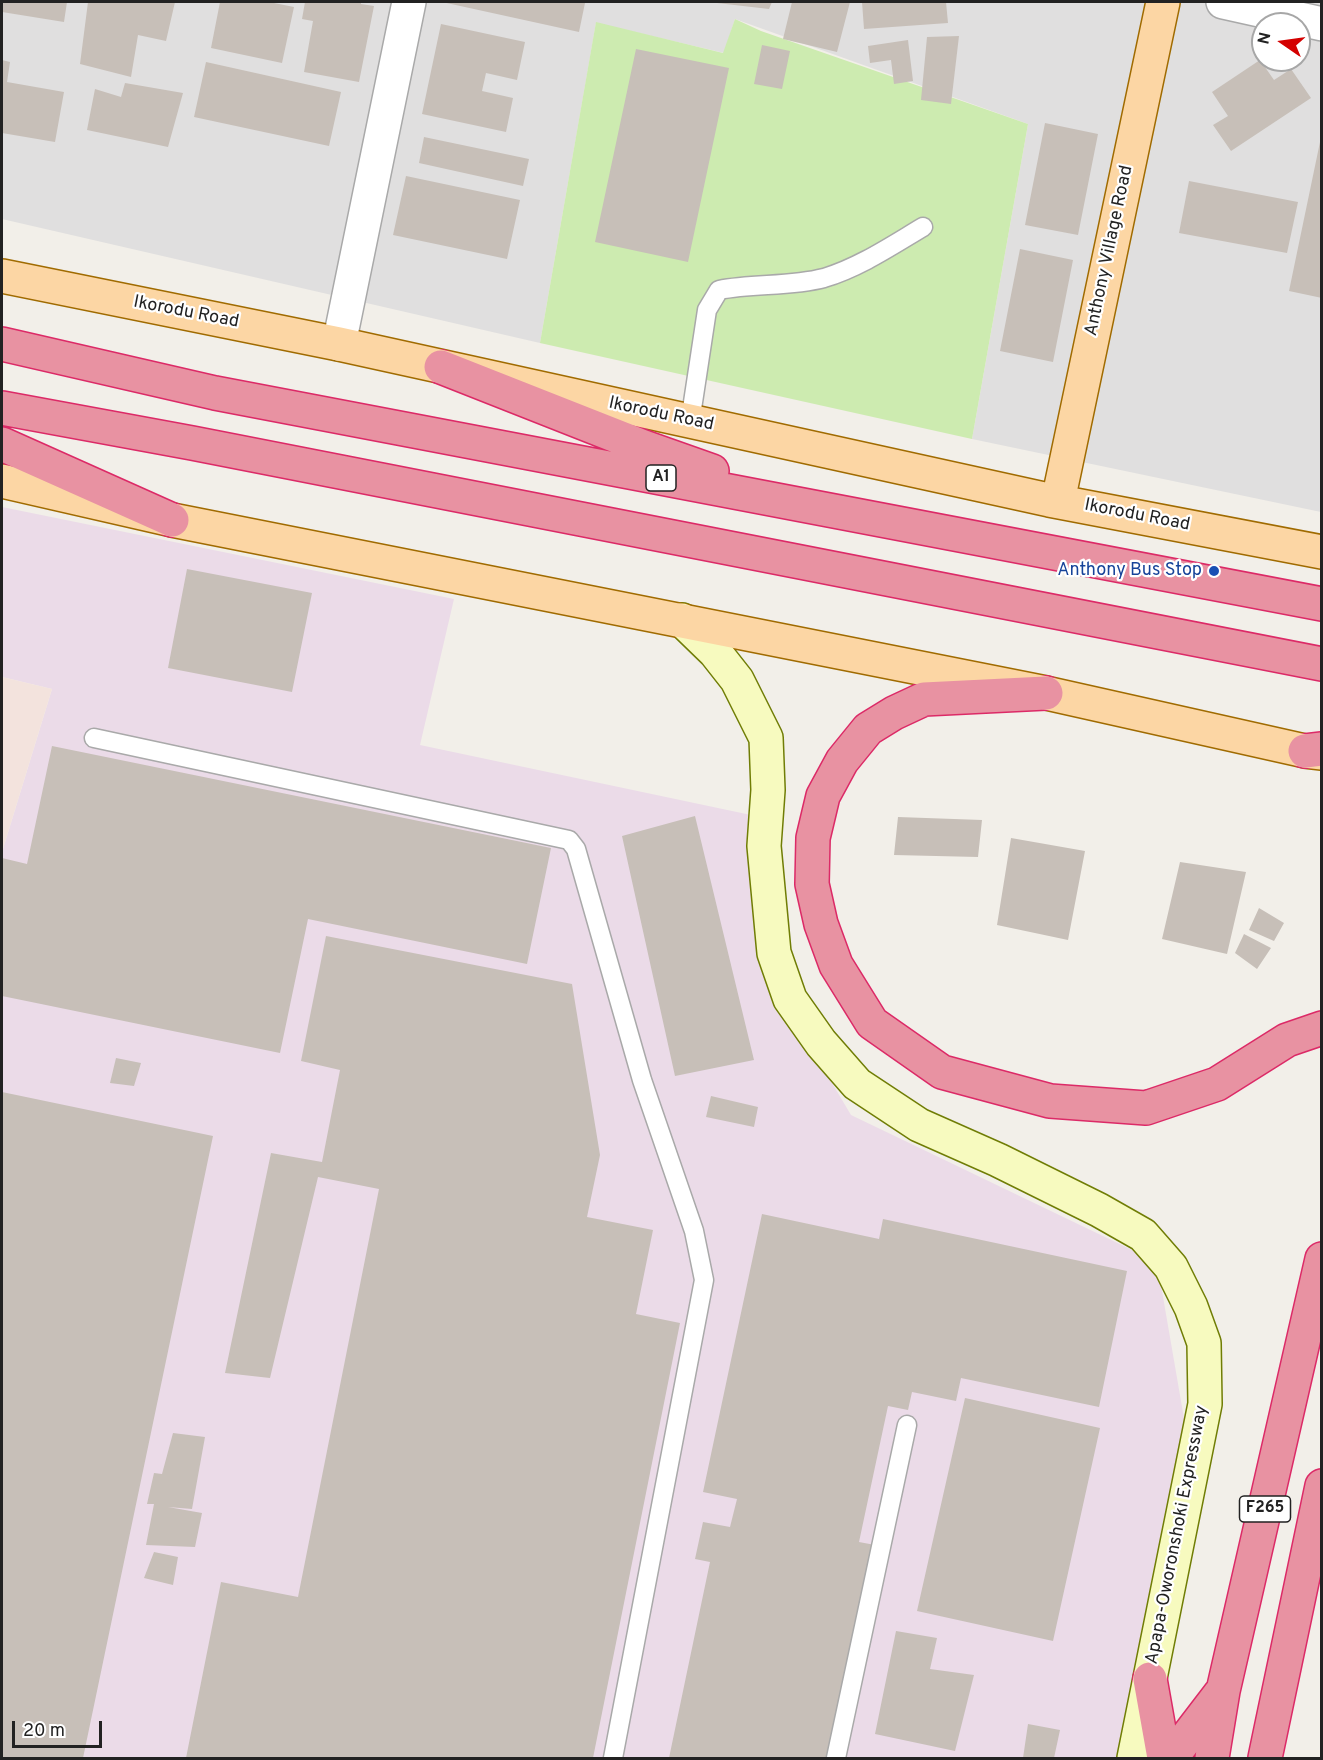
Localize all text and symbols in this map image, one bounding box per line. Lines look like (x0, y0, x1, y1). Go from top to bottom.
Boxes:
north arrow (1251, 12, 1311, 72)
text: N (1254, 31, 1276, 46)
street label: Anthony Village Road (1081, 164, 1139, 338)
street label: Ikorodu Road (131, 292, 241, 334)
street label: Ikorodu Road (606, 393, 716, 437)
road number: A1 (646, 465, 676, 491)
street label: Ikorodu Road (1082, 495, 1192, 537)
place label: Anthony Bus Stop (1057, 560, 1202, 582)
marker: Anthony Bus Stop (1207, 564, 1221, 578)
street label: Apapa-Oworonshoki Expressway (1142, 1404, 1214, 1666)
road number: F265 (1240, 1496, 1290, 1522)
scale bar (15, 1709, 105, 1747)
text: 20 m (23, 1720, 65, 1743)

